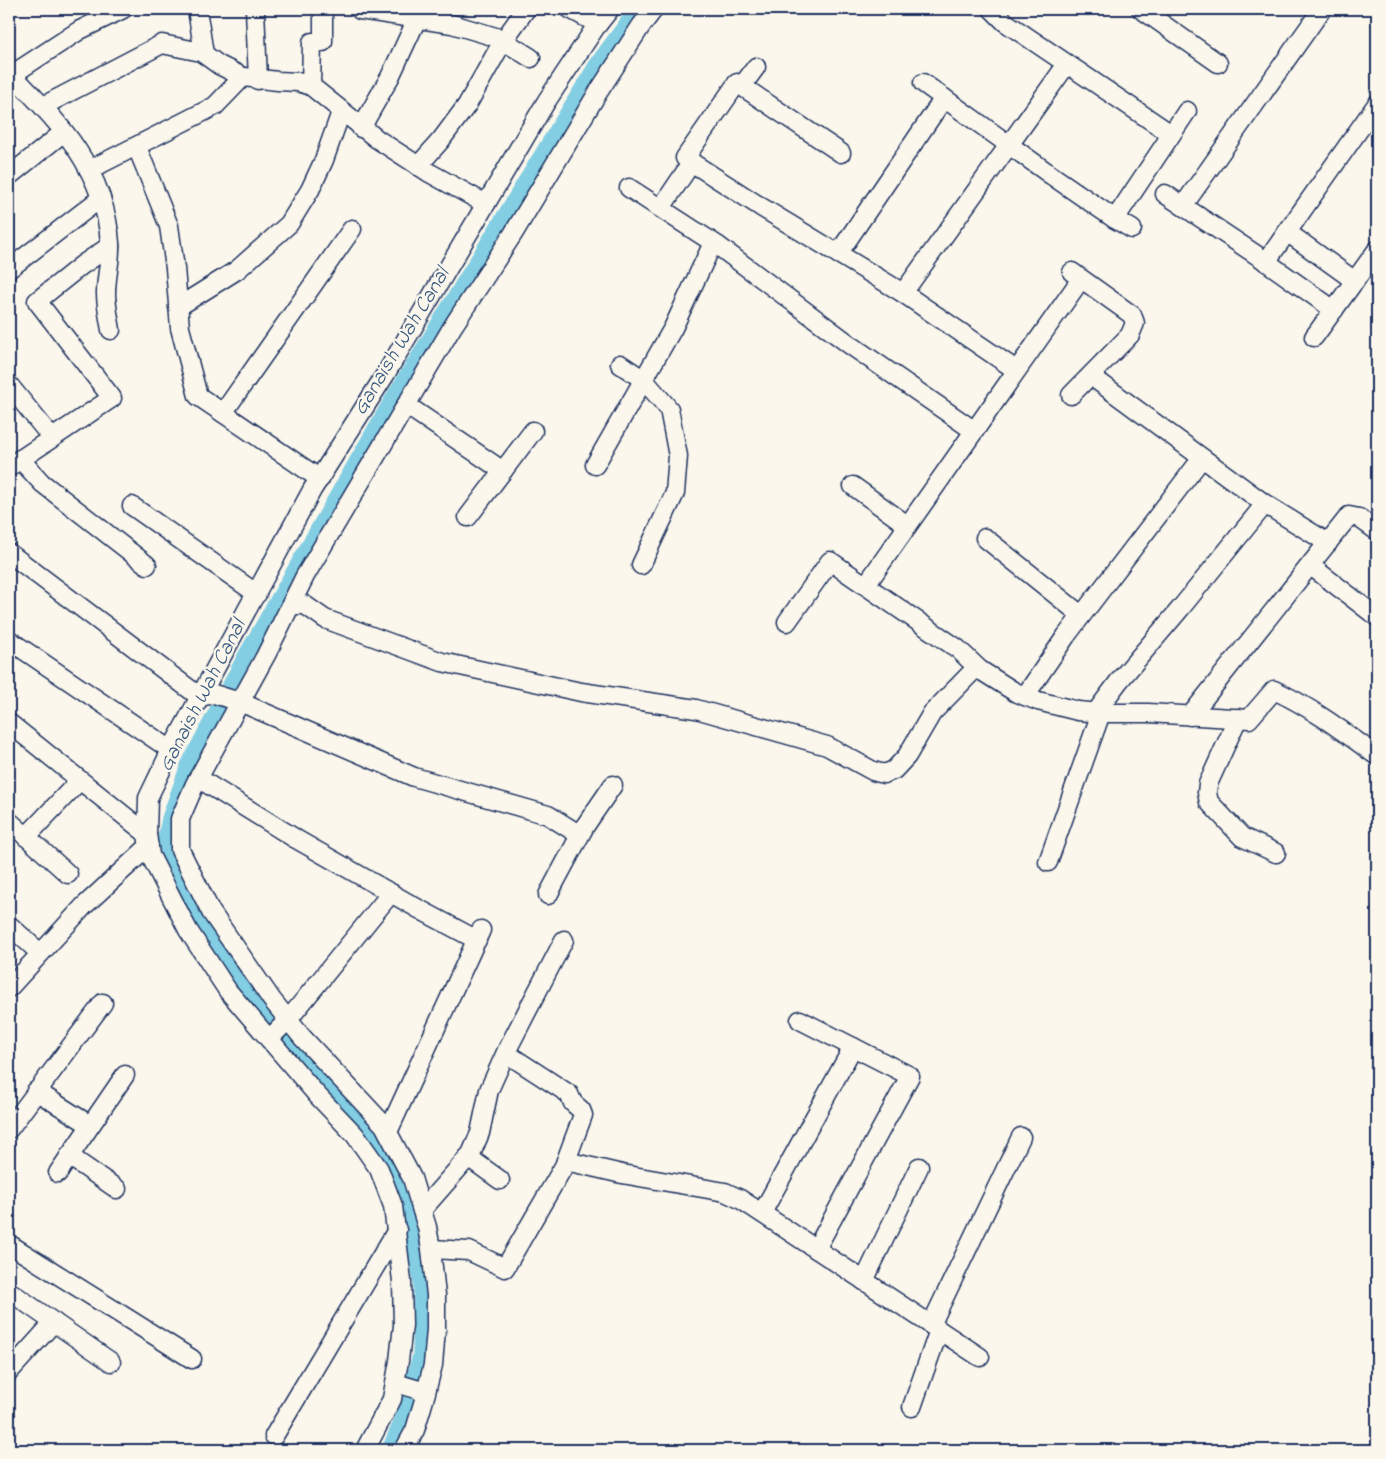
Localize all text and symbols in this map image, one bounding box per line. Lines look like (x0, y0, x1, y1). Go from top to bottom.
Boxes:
water label: Ganaish Wah Canal (346, 261, 459, 421)
water label: Ganaish Wah Canal (152, 613, 255, 777)

